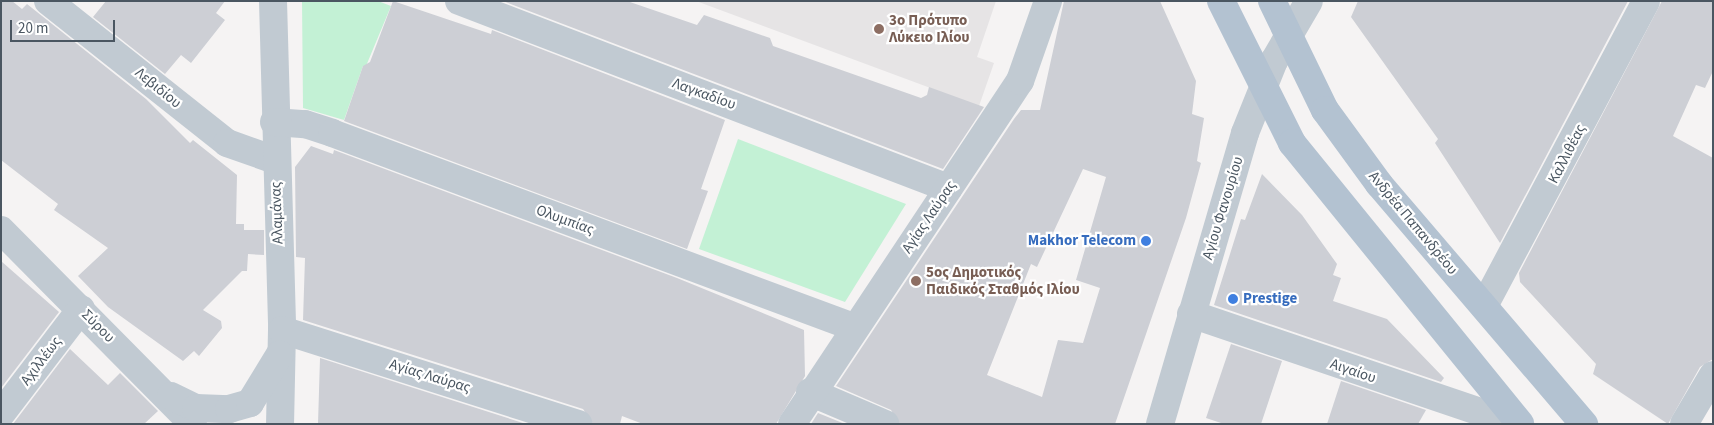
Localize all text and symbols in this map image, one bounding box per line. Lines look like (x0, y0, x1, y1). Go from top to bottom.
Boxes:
scale bar (12, 10, 118, 42)
place label: 3ο Πρότυπο Λύκειο Ιλίου (889, 11, 969, 46)
text: 20 m (18, 18, 48, 39)
marker: 3ο Πρότυπο Λύκειο Ιλίου (873, 23, 885, 35)
street label: Λεβιδίου (131, 64, 185, 112)
street label: Λαγκαδίου (670, 74, 738, 114)
street label: Καλλιθέας (1544, 121, 1590, 187)
street label: Αγίου Φανουρίου (1199, 154, 1247, 262)
street label: Ανδρέα Παπανδρέου (1365, 168, 1461, 278)
street label: Αγίας Λαύρας (898, 177, 960, 257)
street label: Αλαμάνας (267, 181, 287, 245)
street label: Ολυμπίας (534, 201, 596, 239)
place label: Makhor Telecom (1028, 232, 1136, 250)
marker: Makhor Telecom (1140, 235, 1152, 247)
place label: 5ος Δημοτικός Παιδικός Σταθμός Ιλίου (926, 263, 1080, 298)
marker: 5ος Δημοτικός Παιδικός Σταθμός Ιλίου (910, 275, 922, 287)
place label: Prestige (1243, 290, 1297, 308)
marker: Prestige (1227, 293, 1239, 305)
street label: Σύρου (78, 306, 118, 346)
street label: Αχιλλέως (17, 333, 65, 389)
street label: Αγίας Λαύρας (387, 355, 473, 397)
street label: Αιγαίου (1328, 355, 1378, 387)

